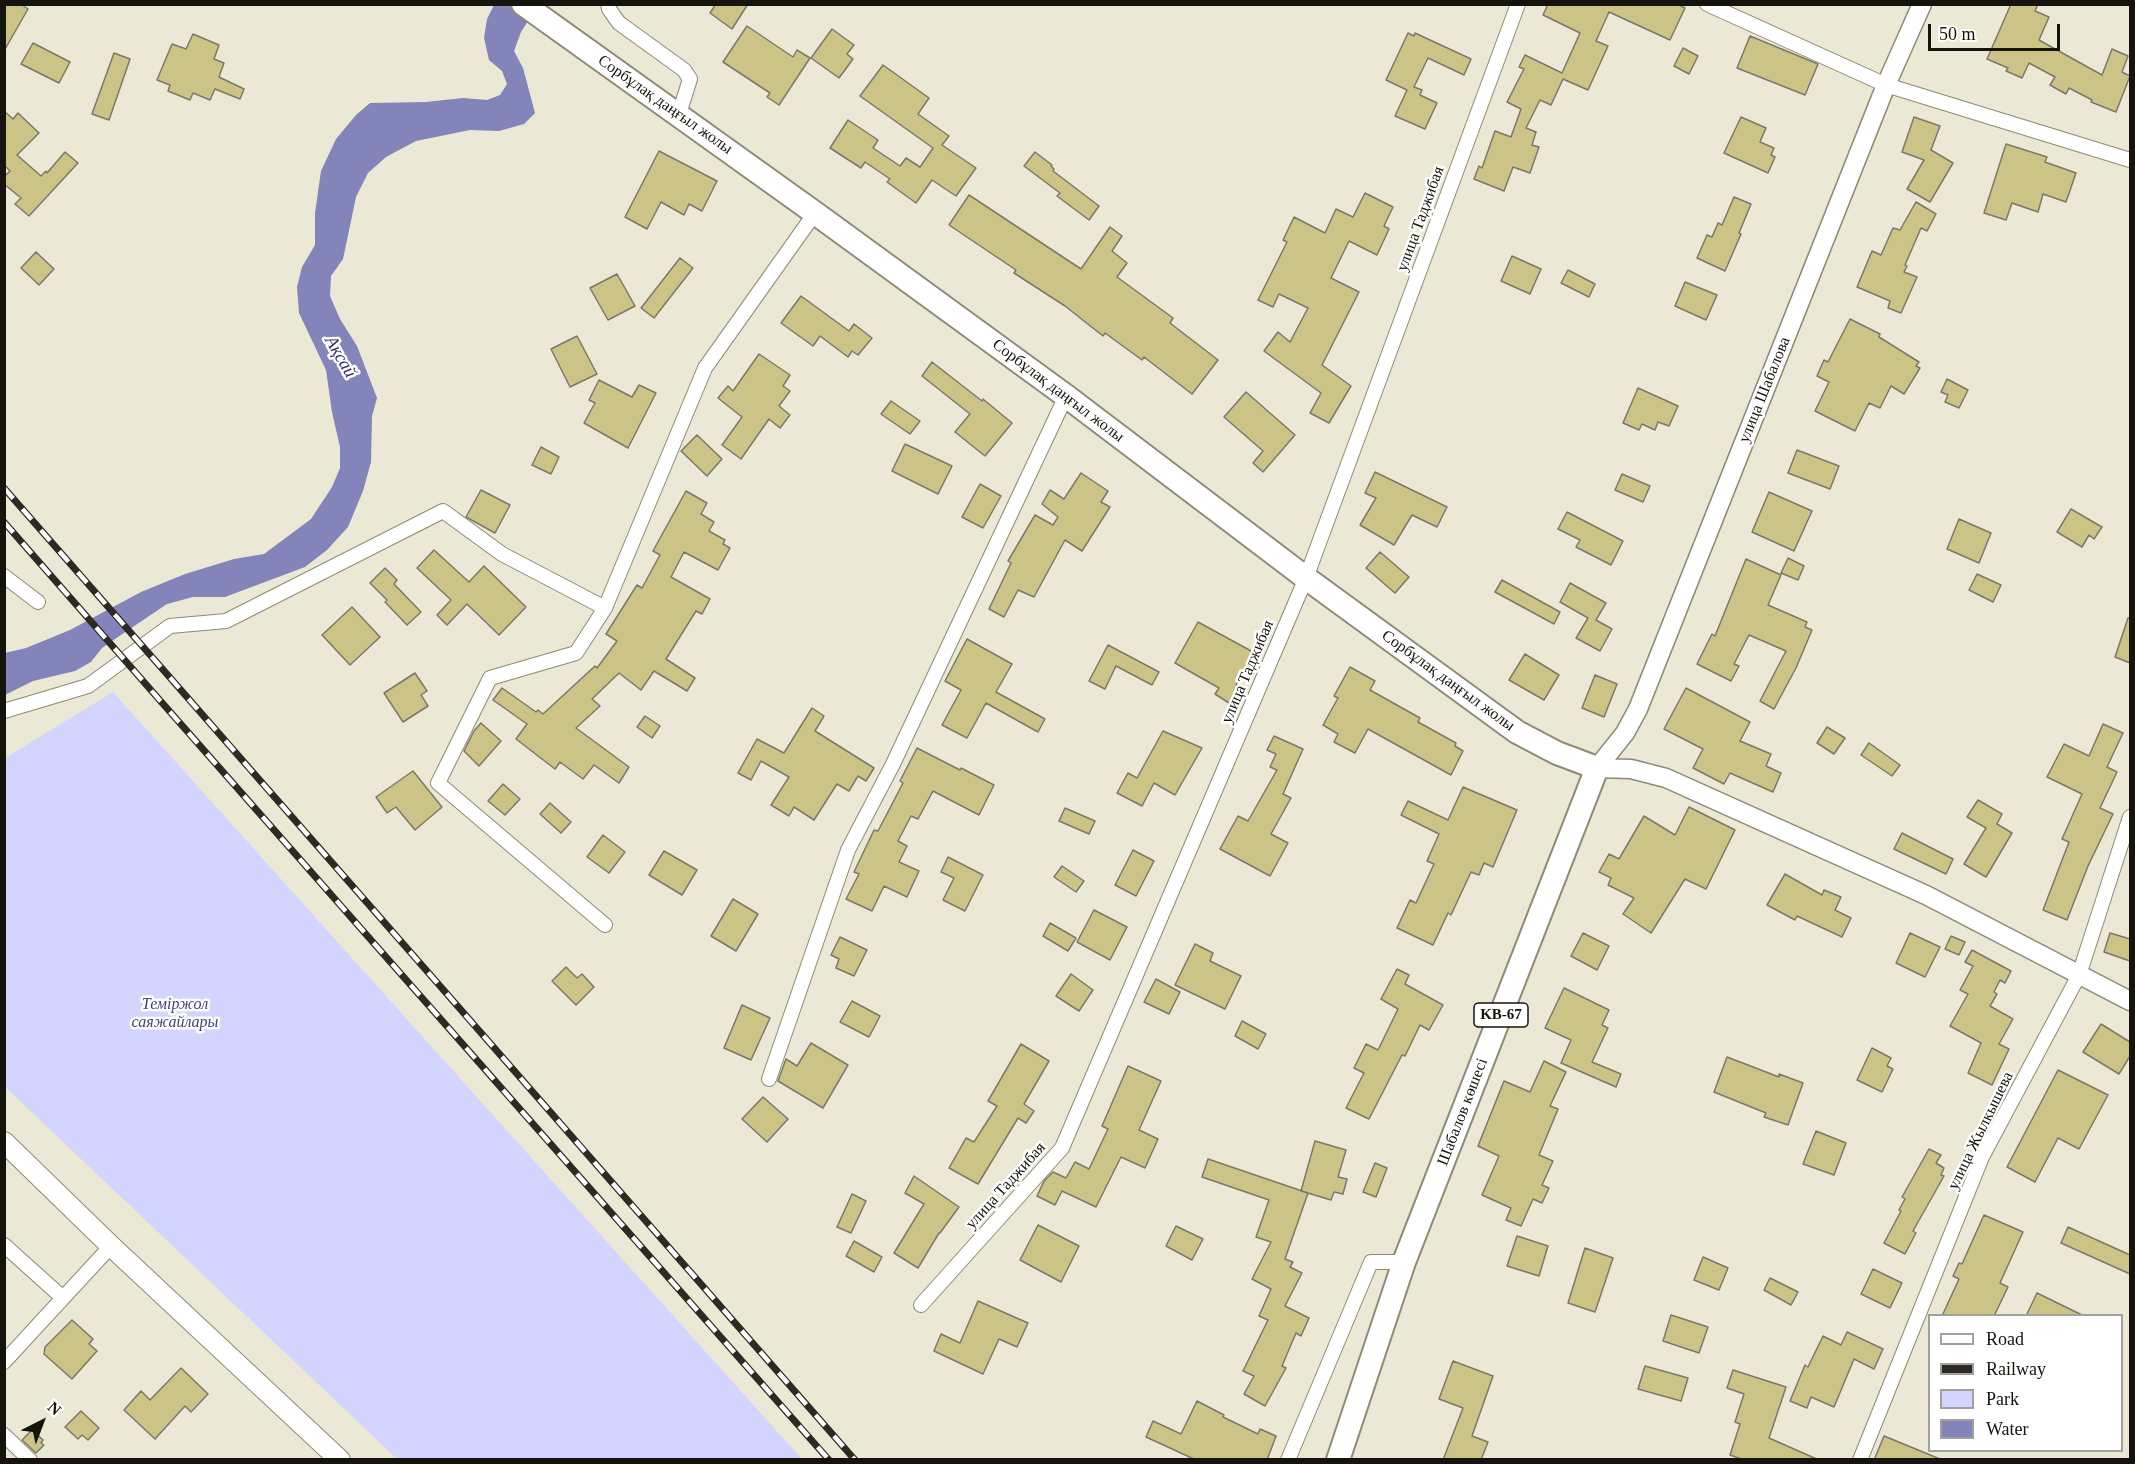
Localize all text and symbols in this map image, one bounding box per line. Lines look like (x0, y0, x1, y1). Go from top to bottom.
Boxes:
scale bar (1931, 12, 2063, 50)
text: 50 m (1939, 24, 1976, 44)
street label: Сорбұлақ даңғыл жолы (594, 51, 736, 159)
street label: улица Таджибая (1393, 164, 1449, 274)
water label: Ақсай (319, 332, 361, 382)
street label: улица Шабалова (1735, 334, 1795, 446)
street label: Сорбұлақ даңғыл жолы (988, 335, 1128, 447)
street label: улица Таджибая (1218, 617, 1278, 727)
street label: Сорбұлақ даңғыл жолы (1378, 626, 1518, 736)
park label: Теміржол саяжайлары (132, 995, 218, 1033)
road number: KB-67 (1474, 1003, 1528, 1027)
street label: Шабалов көшесі (1434, 1056, 1492, 1168)
street label: улица Жылкышева (1944, 1069, 2018, 1193)
street label: улица Таджибая (962, 1139, 1050, 1233)
legend (1928, 1314, 2123, 1452)
text: Road (1986, 1329, 2024, 1349)
text: Railway (1986, 1359, 2046, 1379)
text: Park (1986, 1389, 2019, 1409)
north arrow (12, 1392, 72, 1452)
text: N (44, 1398, 64, 1418)
text: Water (1986, 1419, 2029, 1439)

